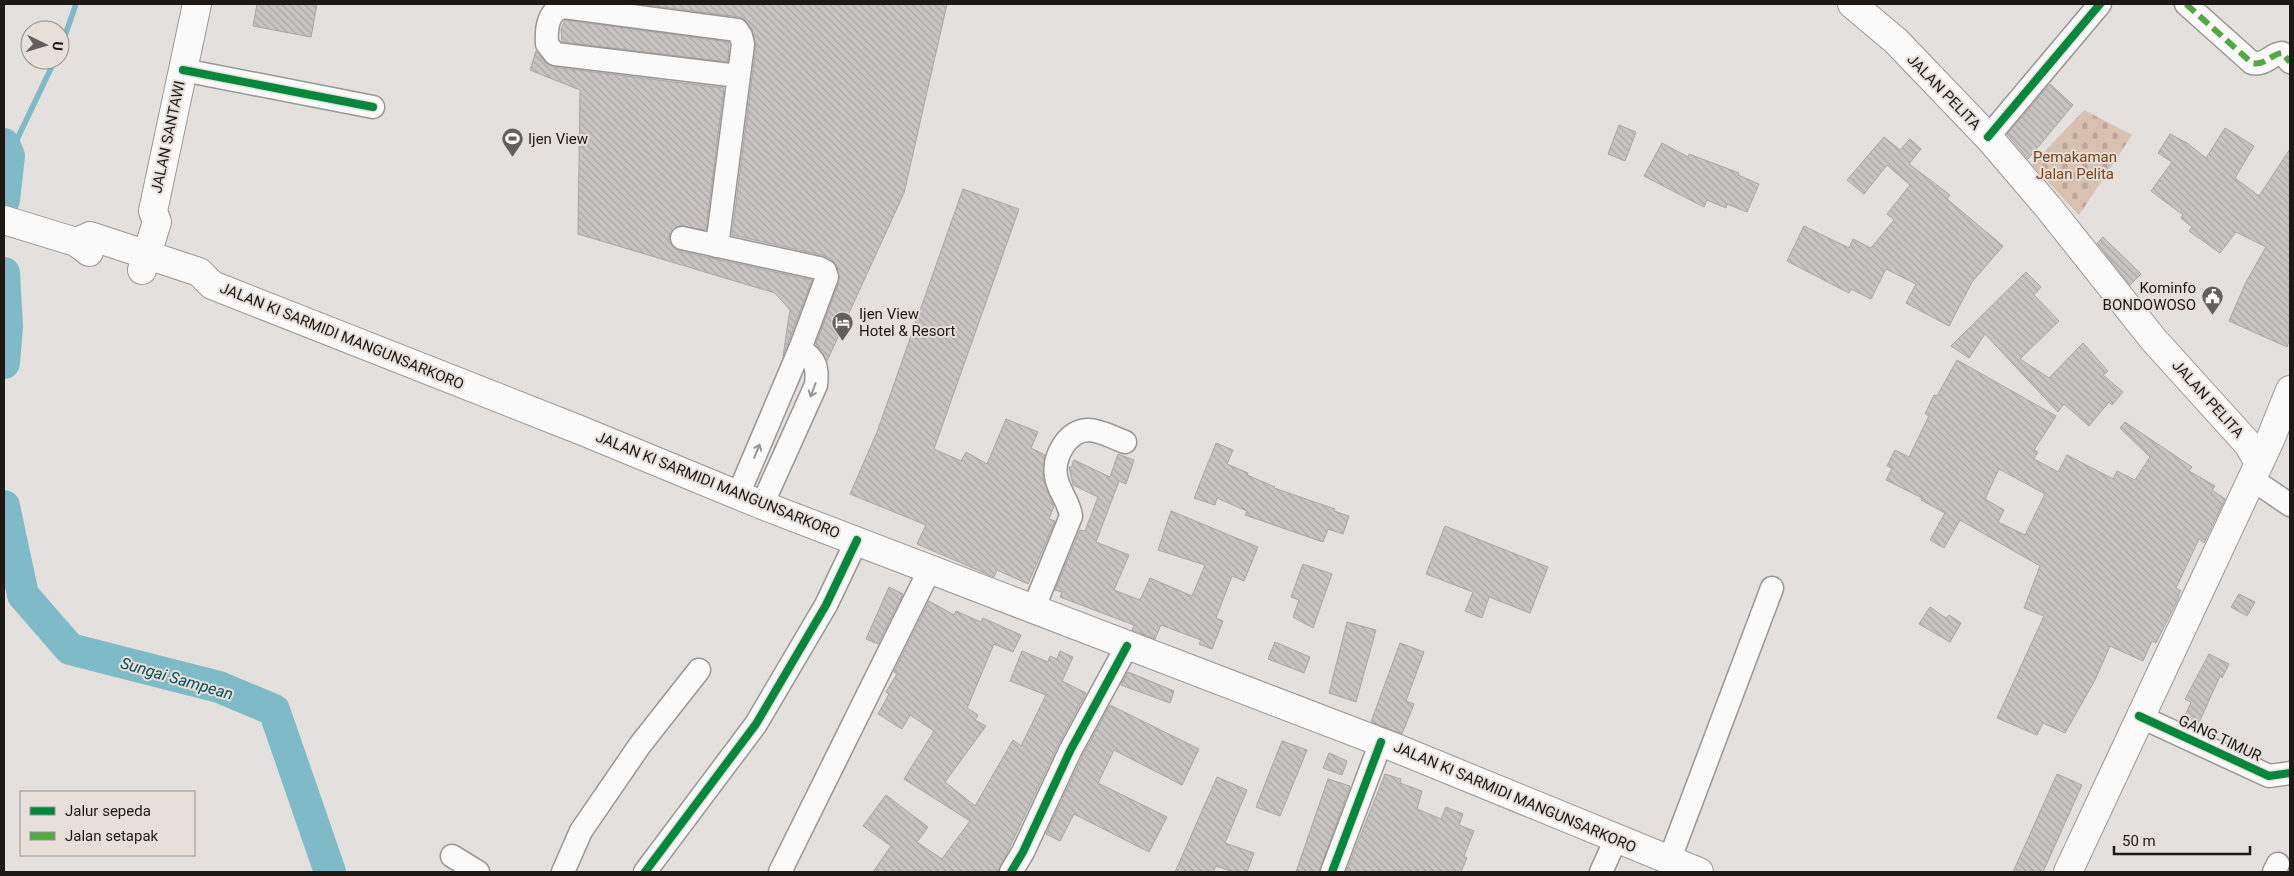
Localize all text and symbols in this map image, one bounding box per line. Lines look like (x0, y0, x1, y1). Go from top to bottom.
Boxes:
north arrow (20, 20, 70, 70)
text: U (50, 41, 66, 51)
street label: JALAN PELITA (1903, 50, 1985, 134)
street label: JALAN SANTAWI (147, 79, 189, 195)
sports icon: Ijen View (500, 127, 524, 158)
place label: Ijen View (528, 130, 588, 148)
park label: Pemakaman Jalan Pelita (2033, 148, 2117, 183)
street label: JALAN KI SARMIDI MANGUNSARKORO (217, 279, 467, 393)
place label: Kominfo BONDOWOSO (2103, 279, 2196, 314)
public building icon: Kominfo BONDOWOSO (2200, 285, 2224, 316)
place label: Ijen View Hotel & Resort (859, 305, 955, 340)
hotel icon: Ijen View Hotel & Resort (831, 311, 855, 342)
street label: JALAN PELITA (2168, 356, 2248, 442)
one-way arrow (808, 382, 817, 397)
street label: JALAN KI SARMIDI MANGUNSARKORO (593, 428, 843, 542)
one-way arrow (754, 443, 763, 458)
water label: Sungai Sampean (118, 653, 235, 704)
street label: GANG TIMUR (2176, 711, 2264, 765)
street label: JALAN KI SARMIDI MANGUNSARKORO (1391, 738, 1639, 856)
legend (20, 791, 195, 856)
text: Jalur sepeda (65, 802, 151, 820)
scale bar (2114, 824, 2250, 856)
text: Jalan setapak (65, 827, 159, 845)
text: 50 m (2122, 832, 2156, 850)

